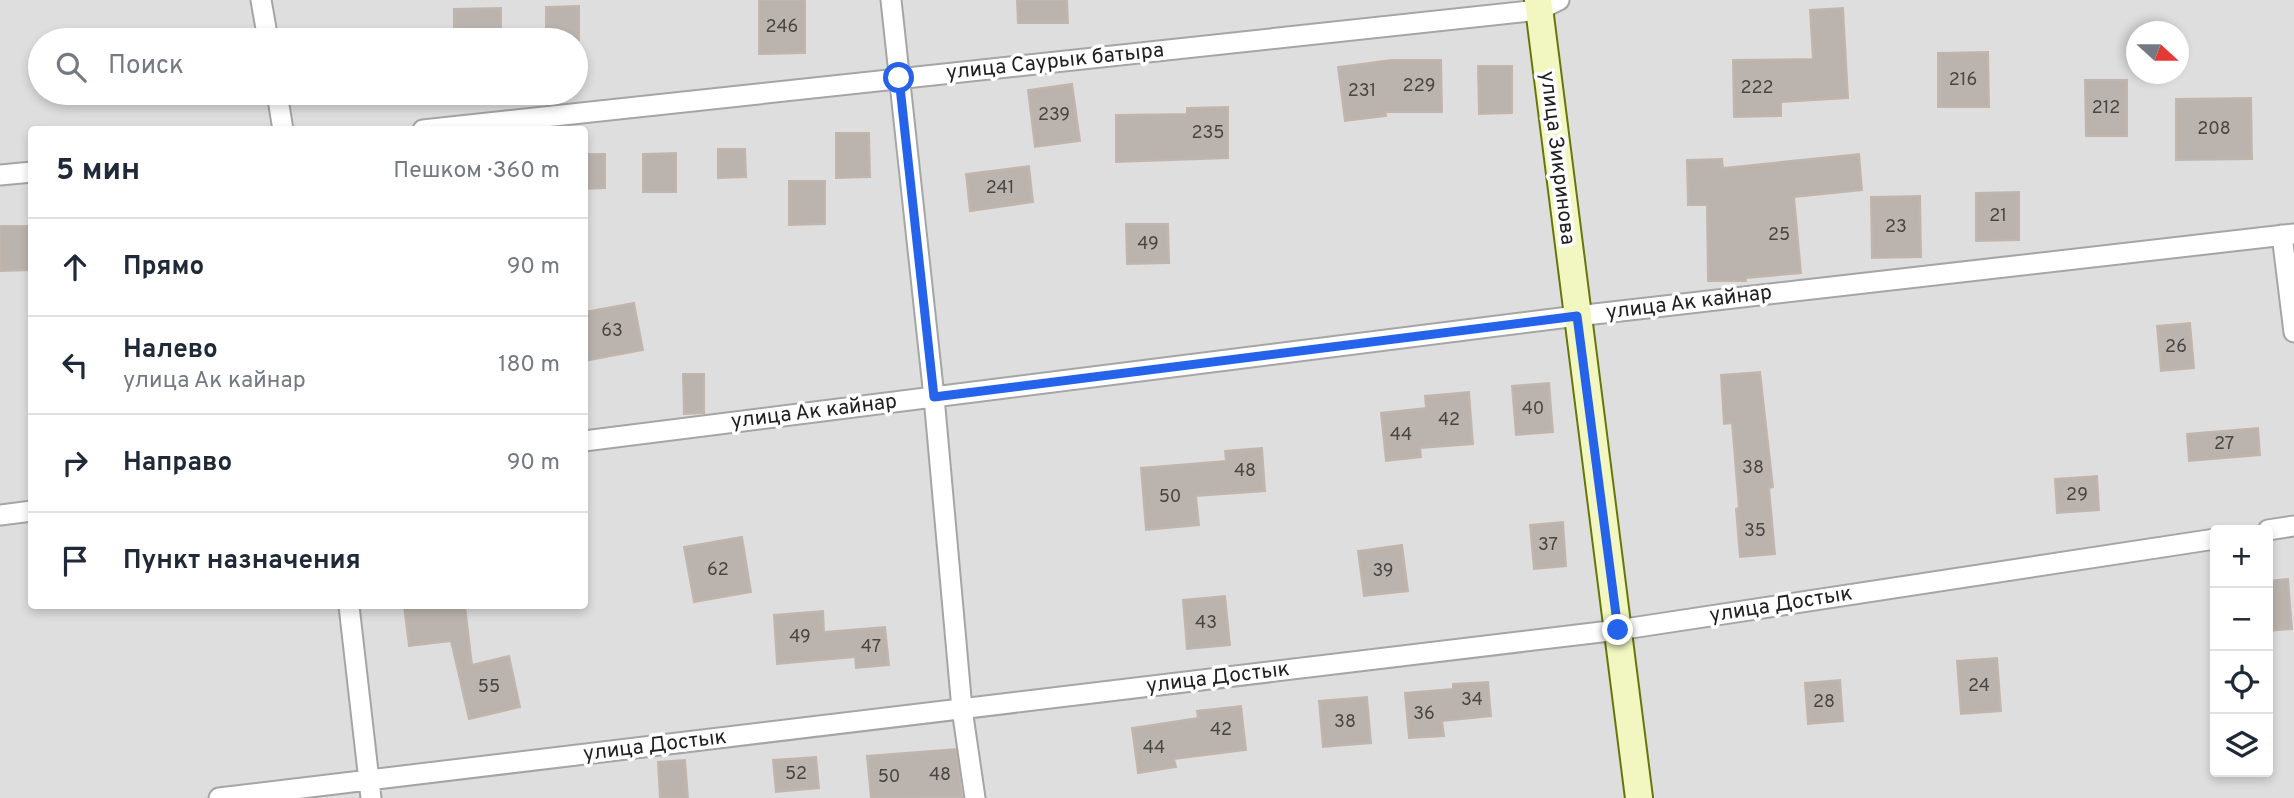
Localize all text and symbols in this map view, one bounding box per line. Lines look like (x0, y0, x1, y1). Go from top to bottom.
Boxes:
house number: 246 (766, 16, 798, 39)
north arrow (2126, 21, 2189, 84)
search box (28, 28, 588, 105)
street label: улица Саурык батыра (945, 37, 1165, 87)
icon: search (52, 48, 90, 86)
text: Поиск (108, 50, 184, 83)
route start (883, 62, 914, 93)
house number: 216 (1949, 69, 1977, 92)
street label: улица Зикринова (1533, 70, 1581, 246)
house number: 229 (1403, 75, 1435, 98)
house number: 222 (1740, 77, 1774, 100)
house number: 231 (1348, 80, 1376, 103)
house number: 212 (2092, 97, 2120, 120)
house number: 239 (1038, 104, 1070, 127)
house number: 208 (2197, 118, 2231, 141)
house number: 235 (1191, 122, 1225, 145)
text: 5 мин (56, 153, 140, 190)
text: Пешком · 360 m (393, 157, 560, 186)
house number: 241 (986, 177, 1014, 200)
house number: 21 (1989, 205, 2007, 228)
house number: 23 (1885, 216, 1907, 239)
house number: 25 (1768, 224, 1790, 247)
house number: 49 (1137, 233, 1159, 256)
icon: ahead (56, 248, 94, 286)
text: Прямо (123, 251, 204, 284)
text: 90 m (507, 253, 560, 282)
street label: улица Ак кайнар (1605, 279, 1773, 327)
house number: 63 (601, 320, 623, 343)
text: Налево (123, 334, 218, 367)
house number: 26 (2165, 336, 2187, 359)
icon: left (56, 346, 94, 384)
text: 180 m (498, 351, 560, 380)
text: улица Ак кайнар (123, 367, 306, 396)
street label: улица Ак кайнар (730, 388, 898, 436)
house number: 40 (1522, 398, 1544, 421)
house number: 42 (1438, 409, 1460, 432)
house number: 44 (1390, 424, 1412, 447)
house number: 27 (2214, 433, 2234, 456)
icon: right (56, 444, 94, 482)
text: Направо (123, 447, 232, 480)
text: 90 m (507, 449, 560, 478)
house number: 38 (1742, 457, 1764, 480)
house number: 48 (1234, 460, 1256, 483)
house number: 29 (2066, 484, 2088, 507)
house number: 50 (1159, 486, 1181, 509)
house number: 35 (1744, 520, 1766, 543)
map controls (2210, 525, 2273, 777)
button: + (2210, 525, 2273, 588)
house number: 37 (1538, 534, 1558, 557)
icon: arrive (56, 542, 94, 580)
text: Пункт назначения (123, 545, 361, 578)
house number: 62 (707, 559, 729, 582)
house number: 39 (1372, 560, 1394, 583)
street label: улица Достык (1708, 580, 1854, 630)
button: − (2210, 588, 2273, 651)
house number: 43 (1195, 612, 1217, 635)
route end (1602, 614, 1633, 645)
house number: 49 (789, 626, 811, 649)
house number: 47 (861, 636, 881, 659)
button: locate (2210, 651, 2273, 714)
street label: улица Достык (1145, 656, 1291, 700)
house number: 24 (1968, 675, 1990, 698)
house number: 55 (478, 676, 500, 699)
house number: 34 (1461, 689, 1483, 712)
house number: 28 (1813, 691, 1835, 714)
house number: 36 (1413, 703, 1435, 726)
house number: 38 (1334, 711, 1356, 734)
button: layers (2210, 714, 2273, 777)
house number: 42 (1210, 719, 1232, 742)
street label: улица Достык (582, 724, 728, 768)
house number: 44 (1143, 737, 1165, 760)
house number: 52 (785, 763, 807, 786)
house number: 48 (929, 764, 951, 787)
house number: 50 (878, 766, 900, 789)

